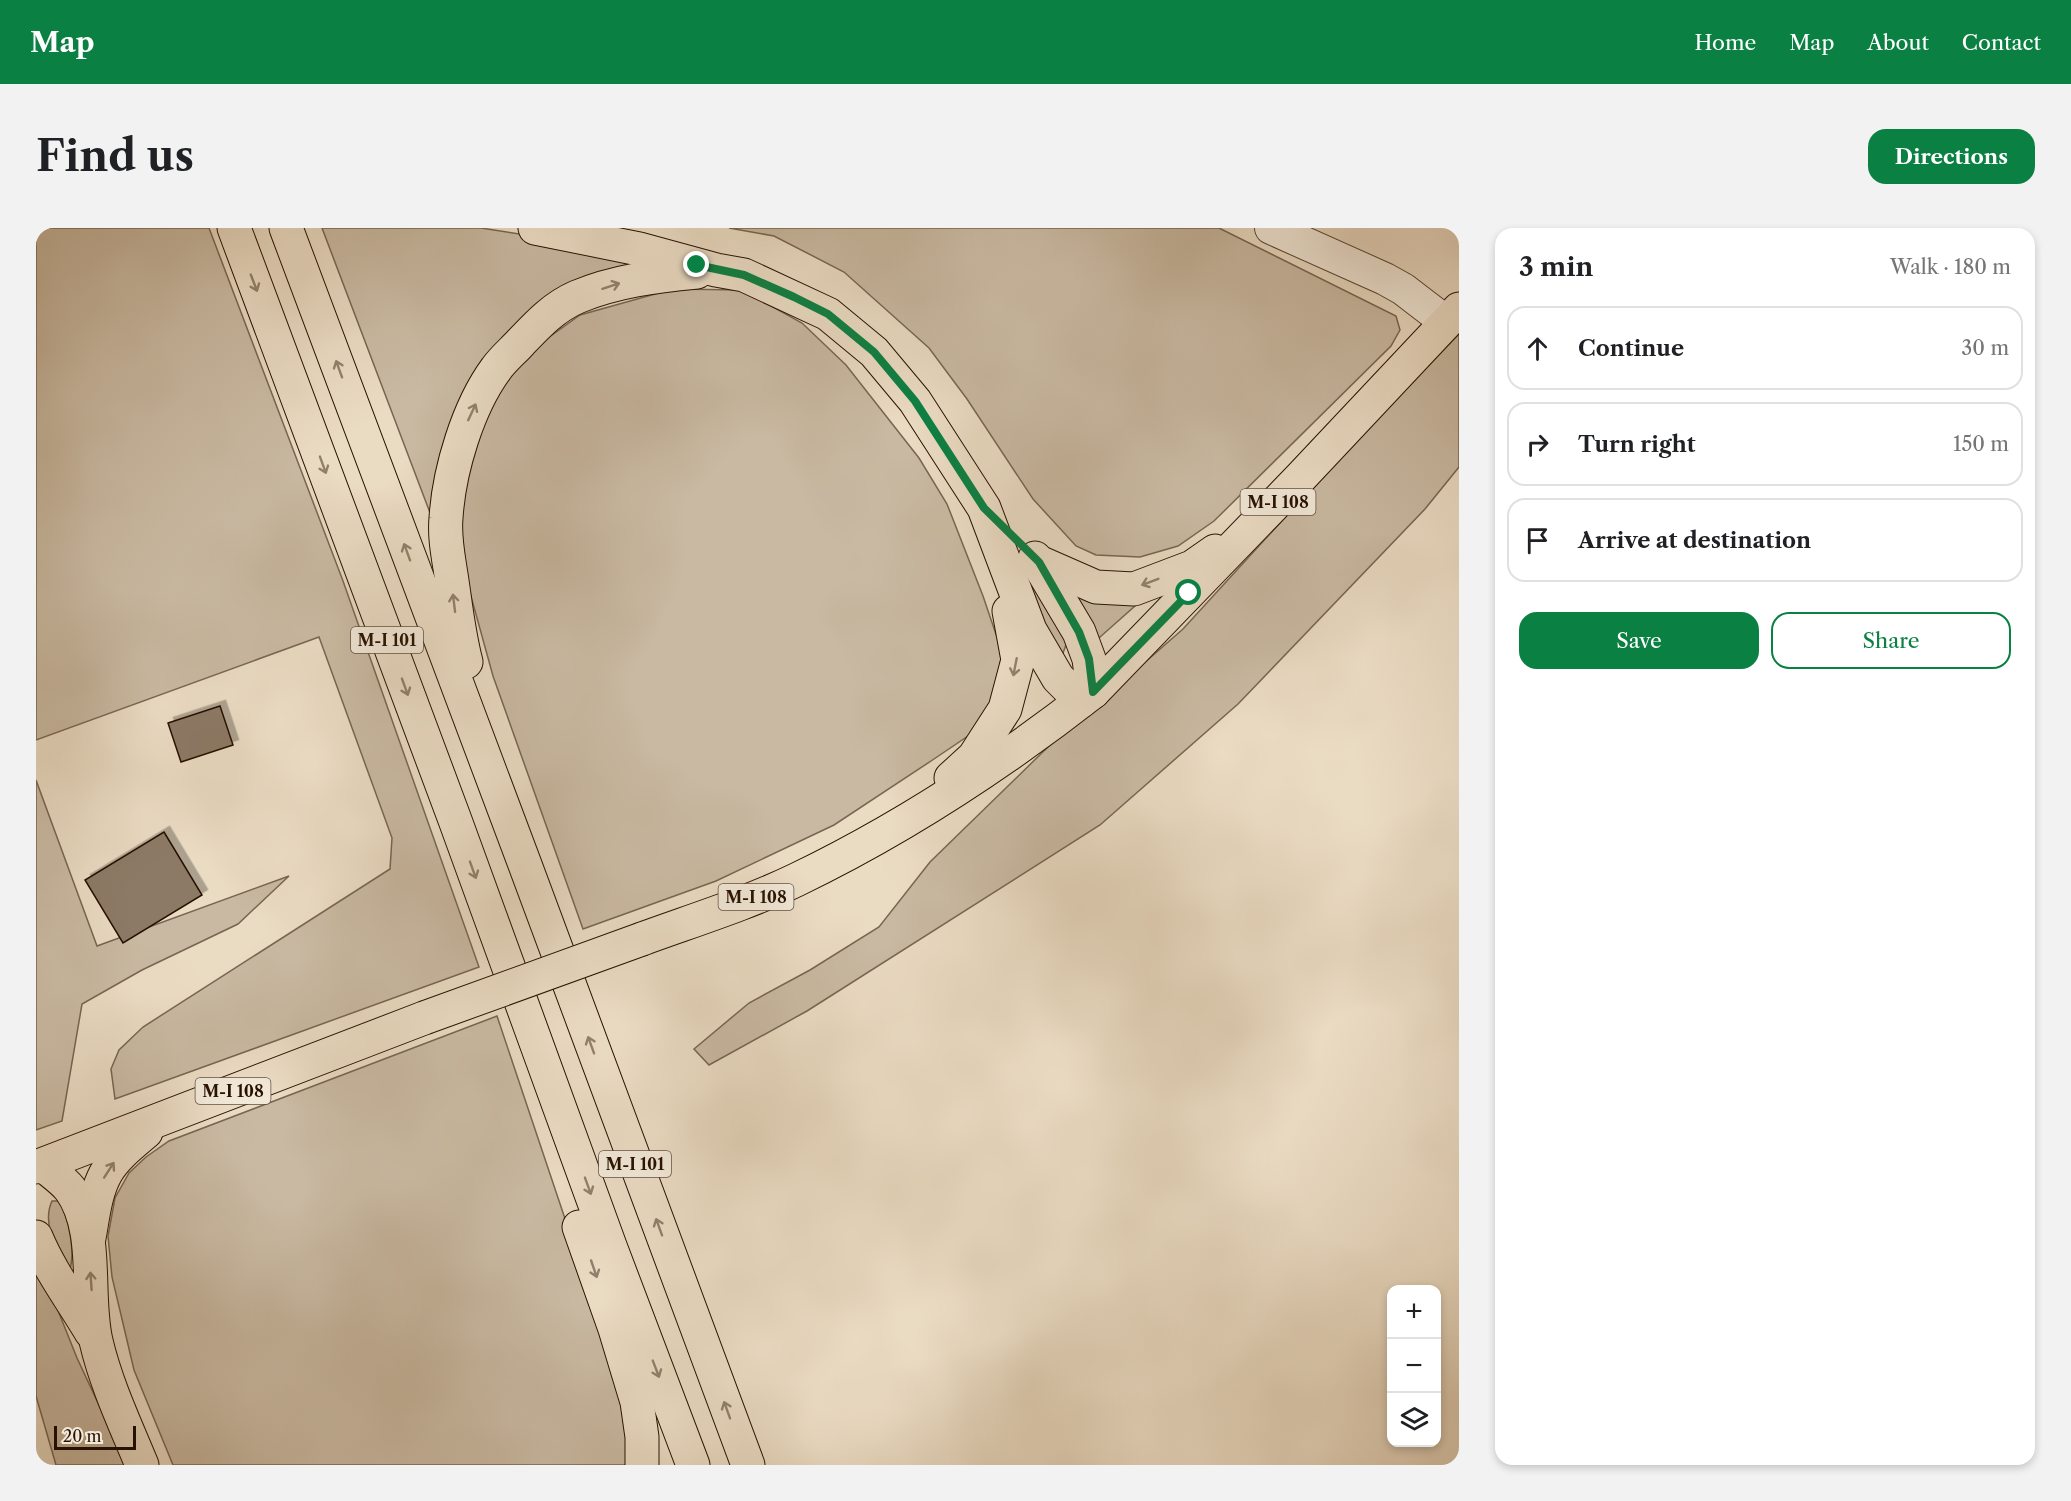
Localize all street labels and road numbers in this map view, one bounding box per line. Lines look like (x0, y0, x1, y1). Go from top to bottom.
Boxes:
road number: M-I 108 (1240, 489, 1316, 515)
road number: M-I 101 (351, 627, 423, 653)
road number: M-I 108 (718, 884, 794, 910)
road number: M-I 108 (196, 1078, 270, 1104)
road number: M-I 101 (599, 1151, 671, 1177)

